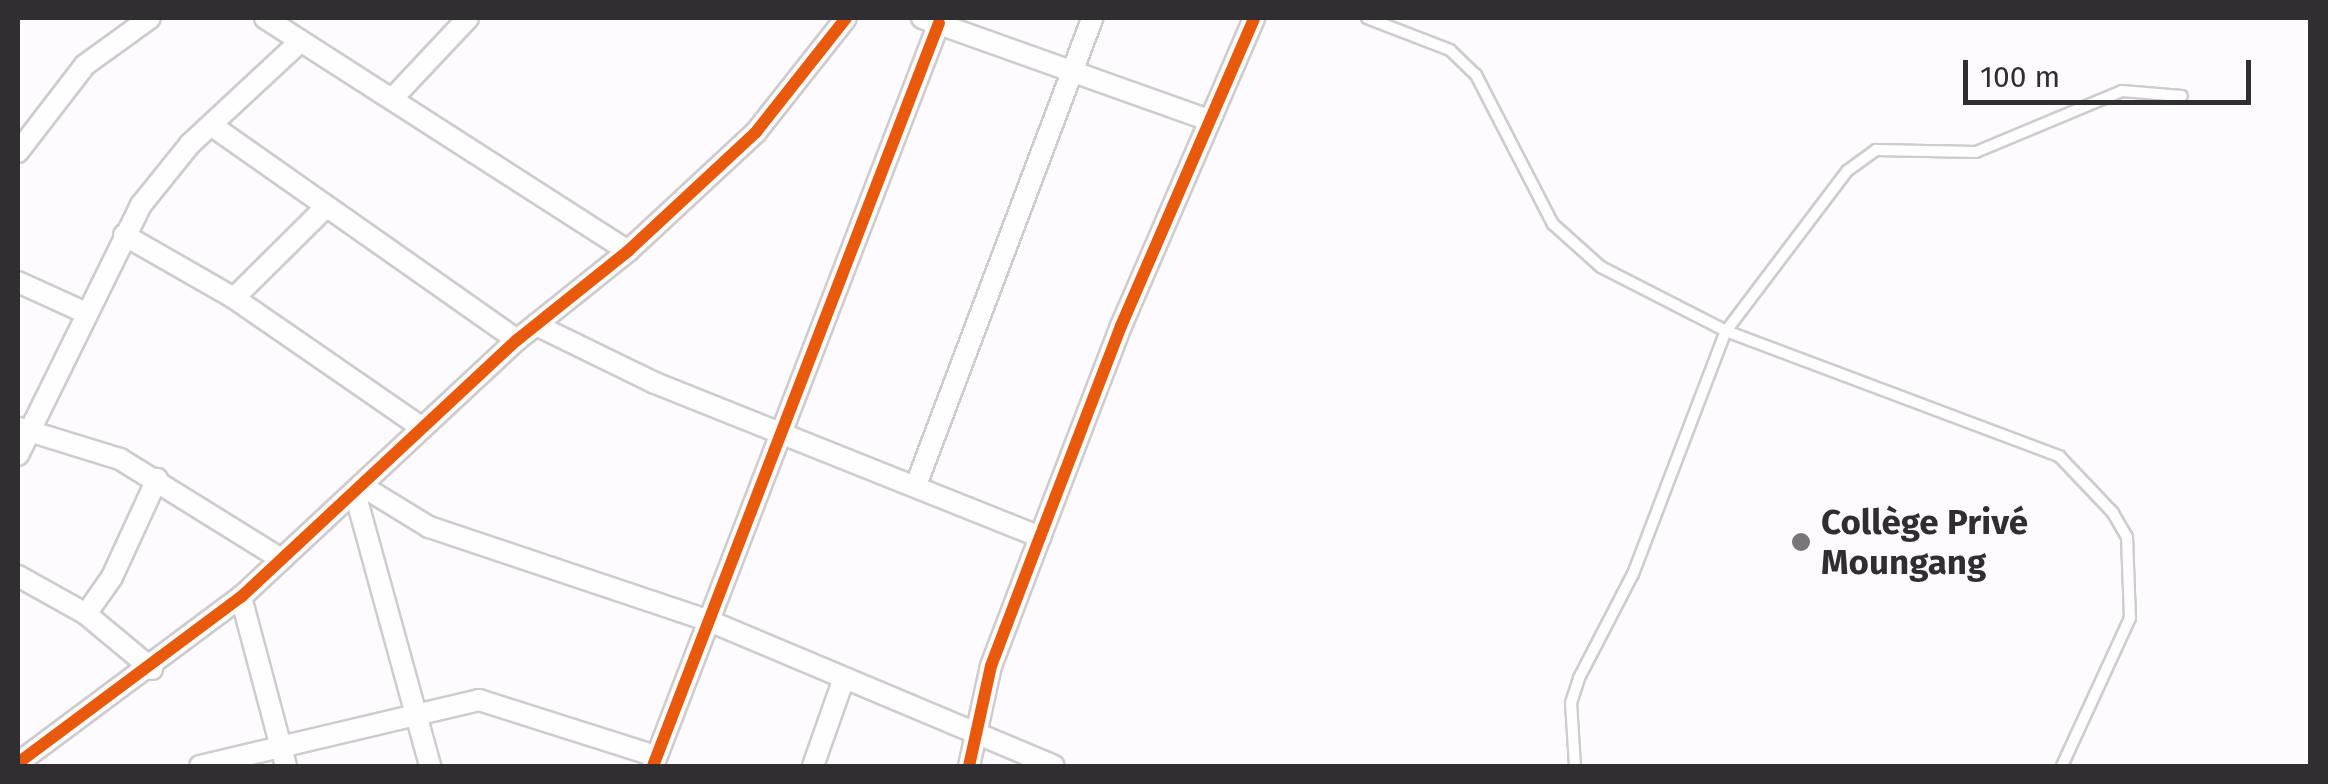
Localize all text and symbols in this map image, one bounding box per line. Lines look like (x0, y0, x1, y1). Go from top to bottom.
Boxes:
scale bar (1968, 40, 2256, 102)
text: 100 m (1980, 59, 2060, 95)
place label: Collège Privé Moungang (1821, 501, 2028, 583)
marker: Collège Privé Moungang (1790, 531, 1812, 553)

